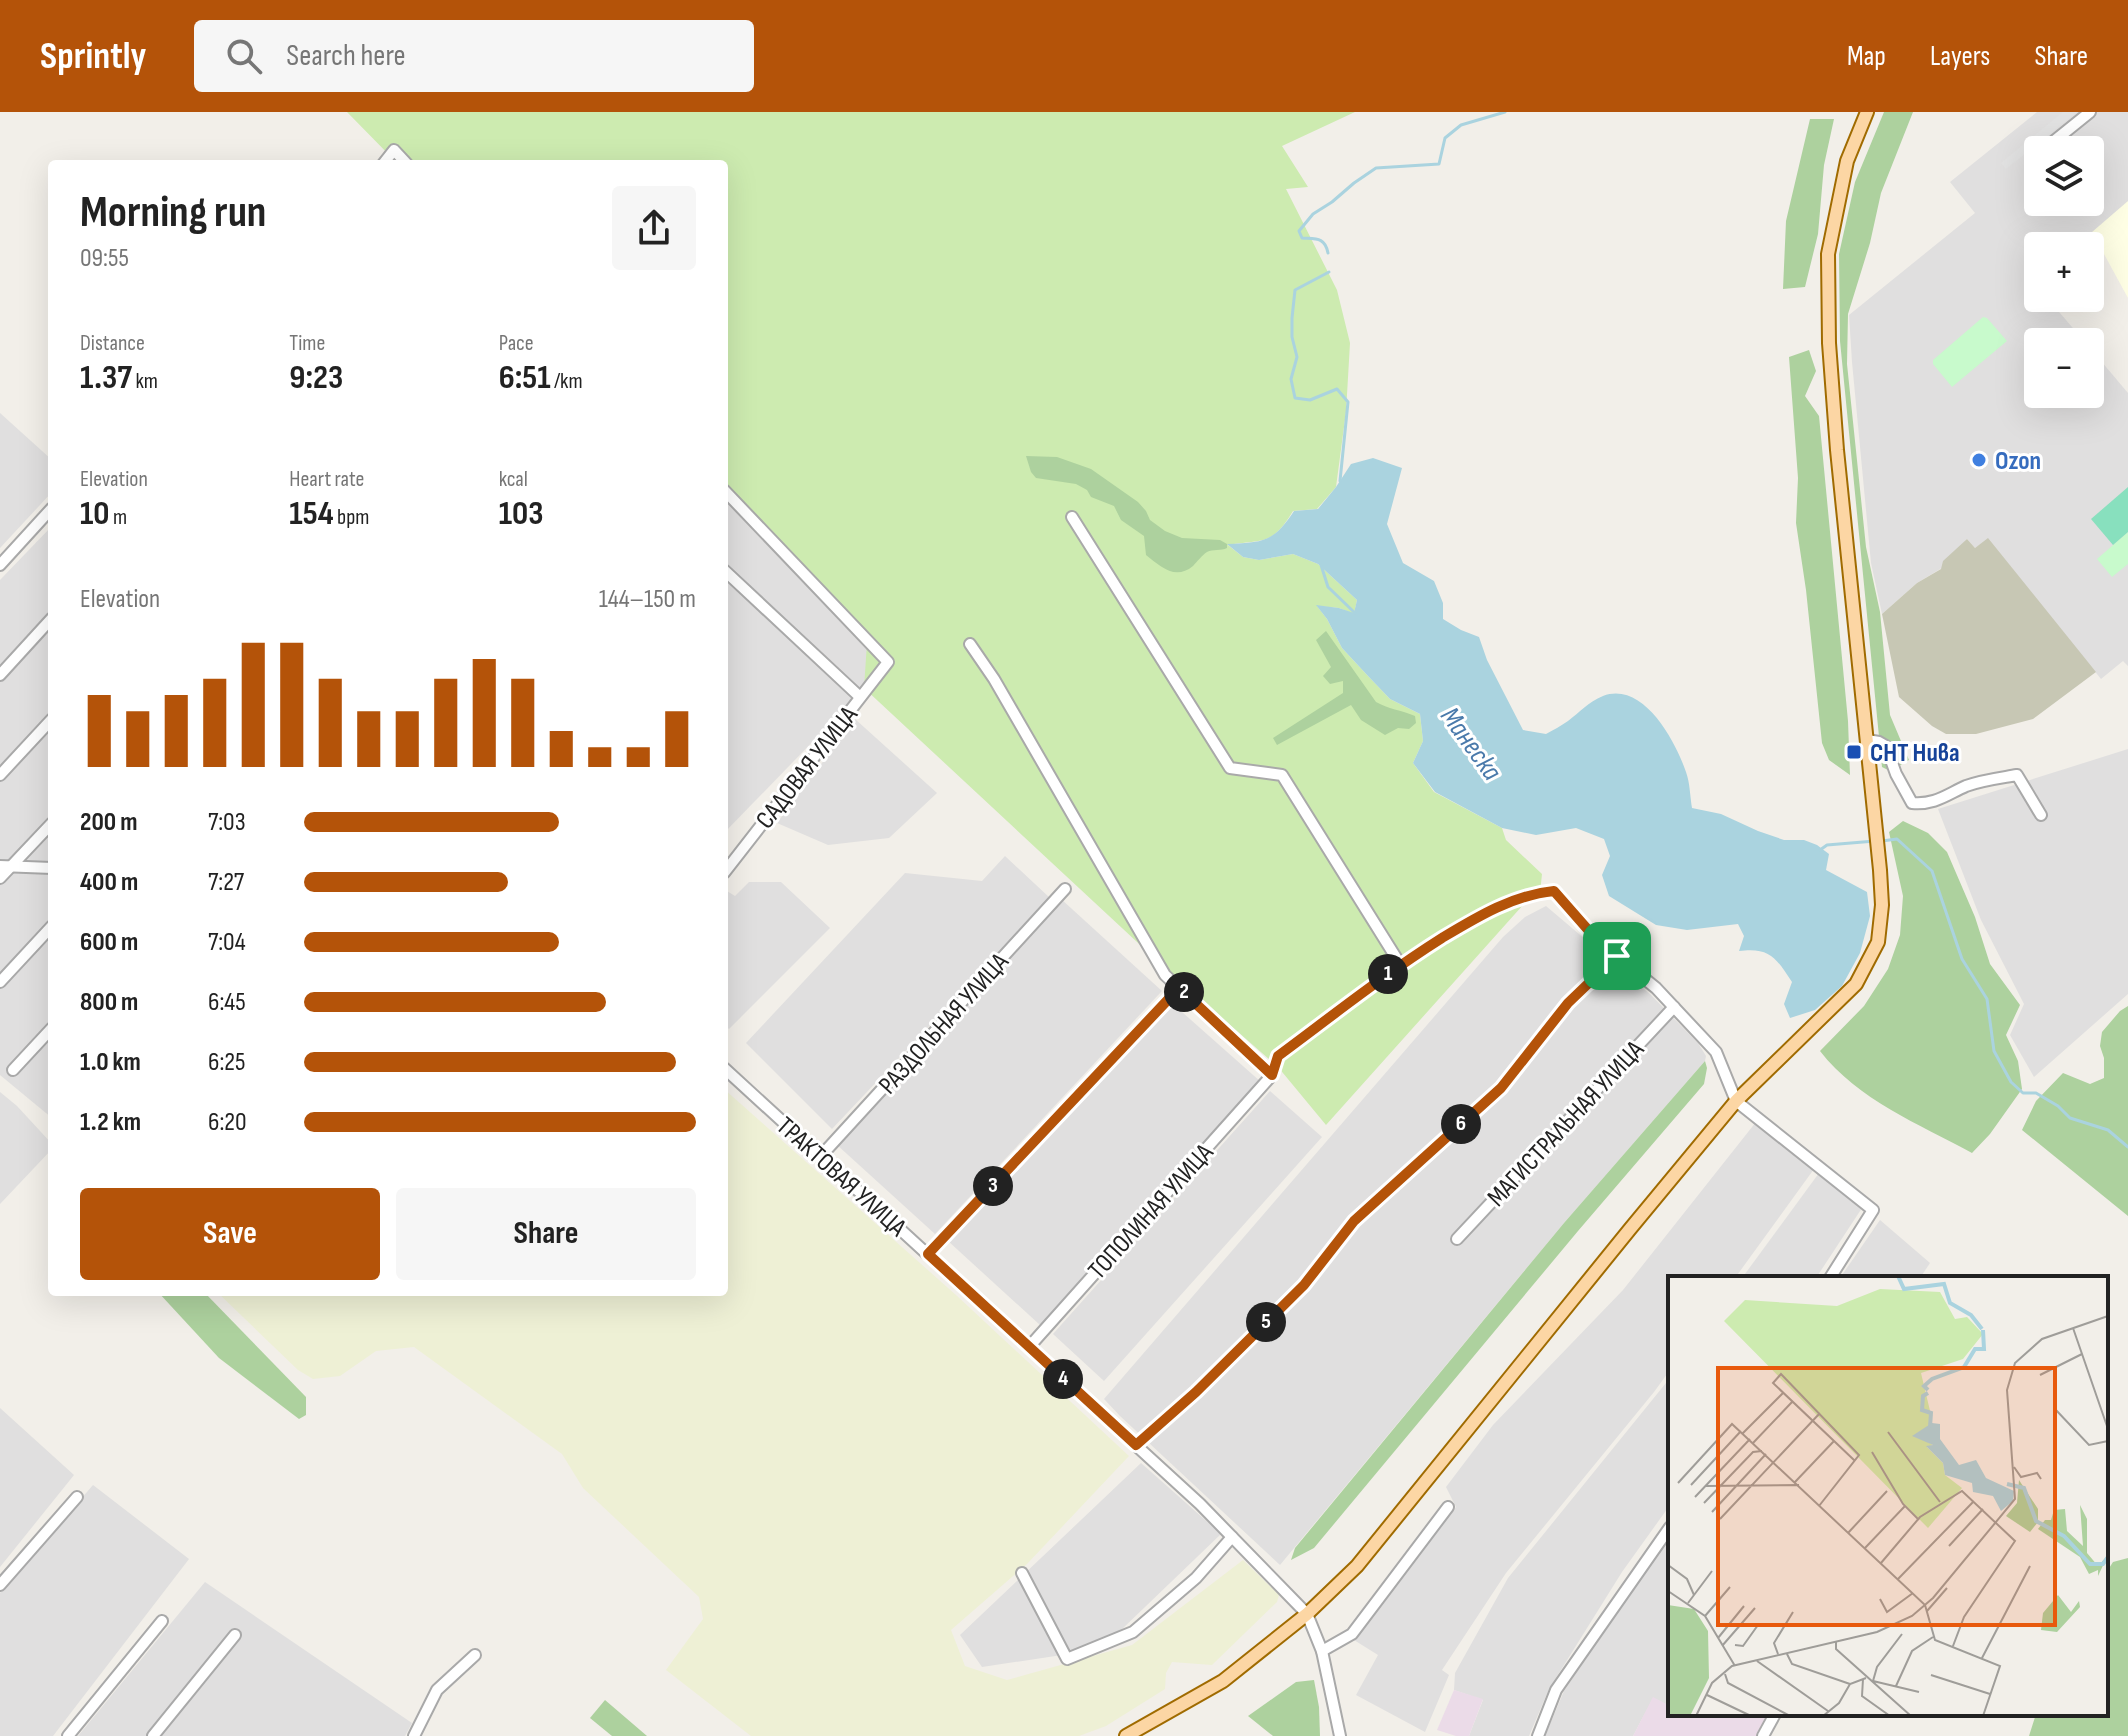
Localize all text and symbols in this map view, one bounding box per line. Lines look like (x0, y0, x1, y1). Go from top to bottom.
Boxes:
search box (194, 20, 754, 92)
text: Sprintly (40, 34, 146, 79)
icon: search (222, 34, 266, 78)
text: Search here (286, 38, 406, 74)
text: Map (1847, 40, 1886, 73)
text: Layers (1930, 40, 1990, 73)
text: Share (2034, 40, 2088, 73)
map controls (2024, 136, 2104, 408)
button: layers (2024, 136, 2104, 216)
text: Morning run (80, 186, 266, 239)
button: share (612, 186, 696, 270)
button: + (2024, 232, 2104, 312)
text: 09:55 (80, 243, 129, 274)
button: − (2024, 328, 2104, 408)
text: Distance (80, 330, 145, 357)
text: Time (289, 330, 325, 357)
text: Pace (499, 330, 534, 357)
text: 1.37 (80, 357, 132, 398)
text: 9:23 (289, 357, 343, 398)
text: 6:51 (499, 357, 551, 398)
text: km (132, 368, 158, 395)
text: /km (551, 368, 583, 395)
place label: Ozon (1995, 446, 2041, 477)
marker: Ozon (1970, 451, 1988, 469)
text: Elevation (80, 466, 148, 493)
text: Heart rate (289, 466, 364, 493)
text: kcal (499, 466, 528, 493)
text: 10 (80, 493, 110, 534)
text: 154 (289, 493, 334, 534)
text: 103 (499, 493, 543, 534)
text: m (110, 504, 127, 531)
text: bpm (334, 504, 369, 531)
text: Elevation (80, 584, 160, 615)
text: 144–150 m (599, 584, 696, 615)
street label: САДОВАЯ УЛИЦА (750, 700, 865, 835)
water label: Манеска (1433, 701, 1509, 787)
place label: СНТ Нива (1870, 738, 1960, 769)
marker: СНТ Нива (1845, 743, 1863, 761)
text: 200 m (80, 807, 137, 838)
text: 7:03 (208, 807, 246, 838)
text: 400 m (80, 867, 138, 898)
text: 7:27 (208, 867, 244, 898)
pin (1583, 922, 1651, 990)
text: 600 m (80, 927, 138, 958)
text: 7:04 (208, 927, 246, 958)
icon: arrive (1595, 934, 1639, 978)
street label: РАЗДОЛЬНАЯ УЛИЦА (873, 946, 1016, 1101)
pin: 1 (1368, 954, 1408, 994)
text: 1 (1384, 960, 1392, 987)
pin: 2 (1164, 972, 1204, 1012)
text: 2 (1179, 978, 1189, 1005)
text: 800 m (80, 987, 138, 1018)
text: 6:45 (208, 987, 246, 1018)
street label: МАГИСТРАЛЬНАЯ УЛИЦА (1481, 1034, 1651, 1213)
text: 1.0 km (80, 1047, 141, 1078)
text: 6:25 (208, 1047, 245, 1078)
pin: 6 (1441, 1104, 1481, 1144)
text: 1.2 km (80, 1107, 141, 1138)
text: 6:20 (208, 1107, 247, 1138)
text: 6 (1456, 1110, 1466, 1137)
street label: ТРАКТОВАЯ УЛИЦА (770, 1111, 913, 1244)
street label: ТОПОЛИНАЯ УЛИЦА (1082, 1137, 1221, 1286)
pin: 3 (973, 1166, 1013, 1206)
text: 3 (988, 1172, 998, 1199)
button: Save (80, 1188, 380, 1280)
button: Share (396, 1188, 696, 1280)
inset map (1668, 1276, 2108, 1716)
pin: 5 (1246, 1302, 1286, 1342)
text: 5 (1261, 1308, 1271, 1335)
pin: 4 (1043, 1359, 1083, 1399)
text: 4 (1058, 1365, 1068, 1392)

